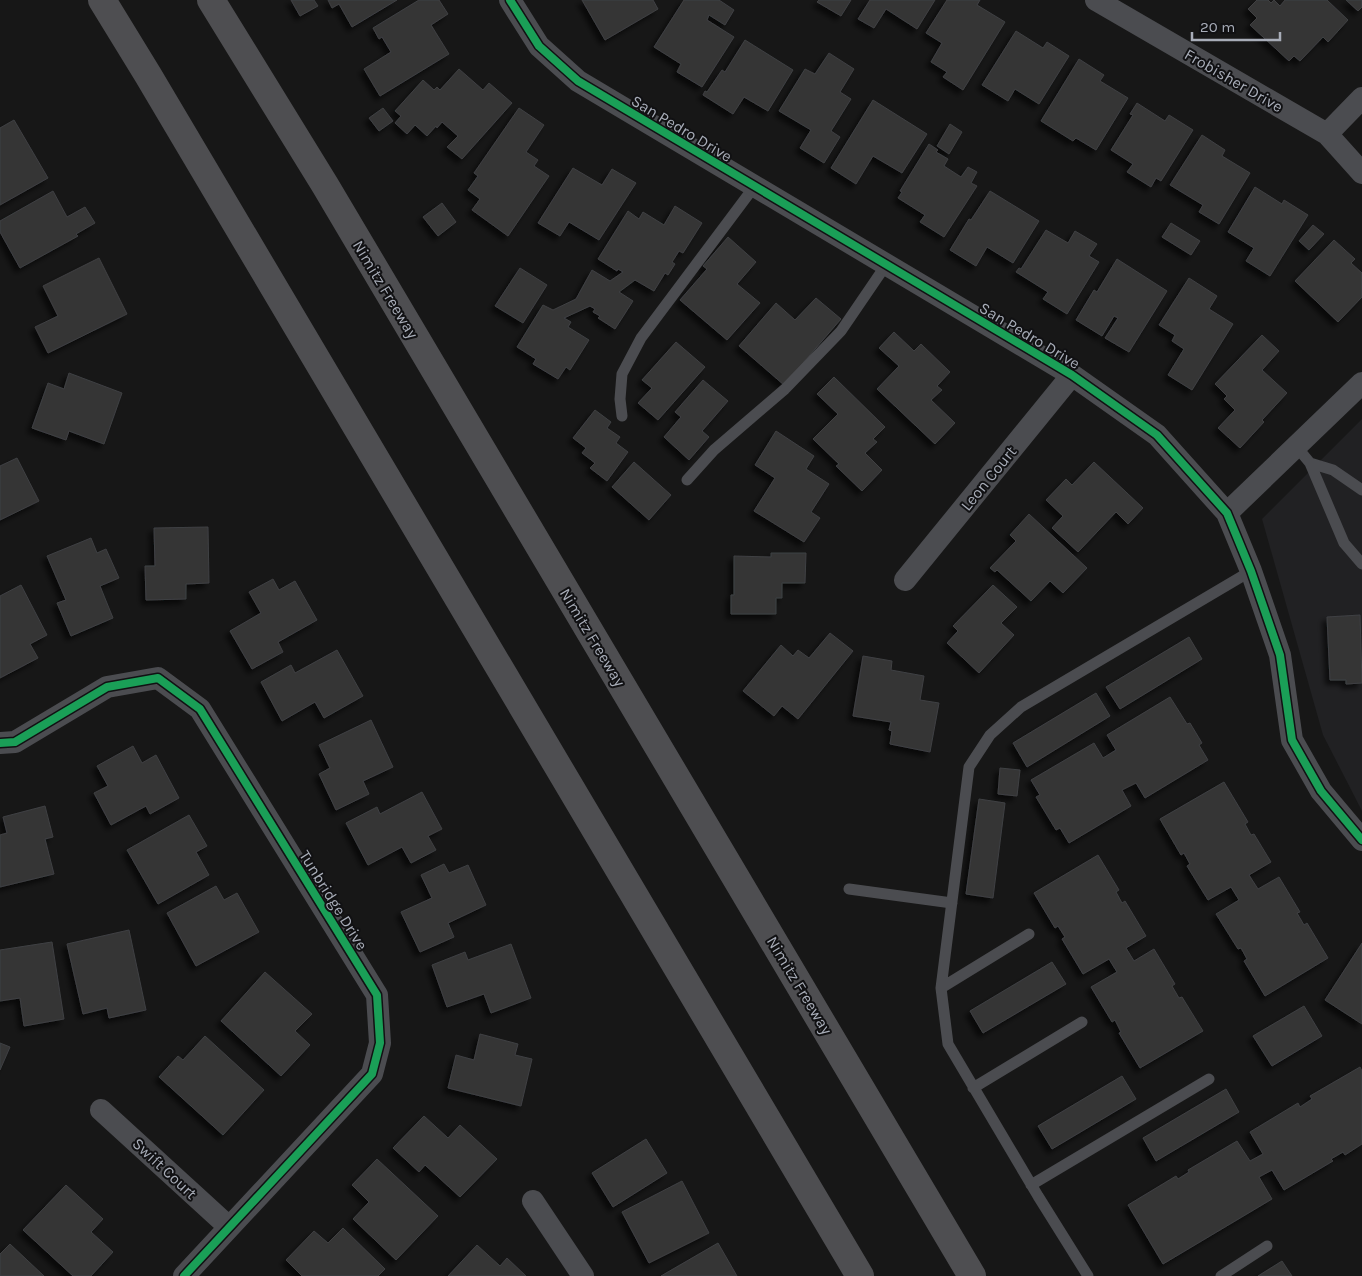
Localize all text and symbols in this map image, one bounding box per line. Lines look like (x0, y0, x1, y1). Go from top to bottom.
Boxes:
scale bar (1192, 10, 1280, 42)
text: 20 m (1200, 18, 1235, 36)
street label: Frobisher Drive (1181, 45, 1286, 116)
street label: San Pedro Drive (628, 91, 736, 166)
street label: Nimitz Freeway (349, 237, 423, 342)
street label: San Pedro Drive (976, 298, 1084, 373)
street label: Leon Court (956, 442, 1020, 515)
street label: Nimitz Freeway (556, 585, 630, 690)
street label: Tunbridge Drive (295, 847, 372, 954)
street label: Nimitz Freeway (763, 933, 837, 1038)
street label: Swift Court (128, 1134, 201, 1203)

